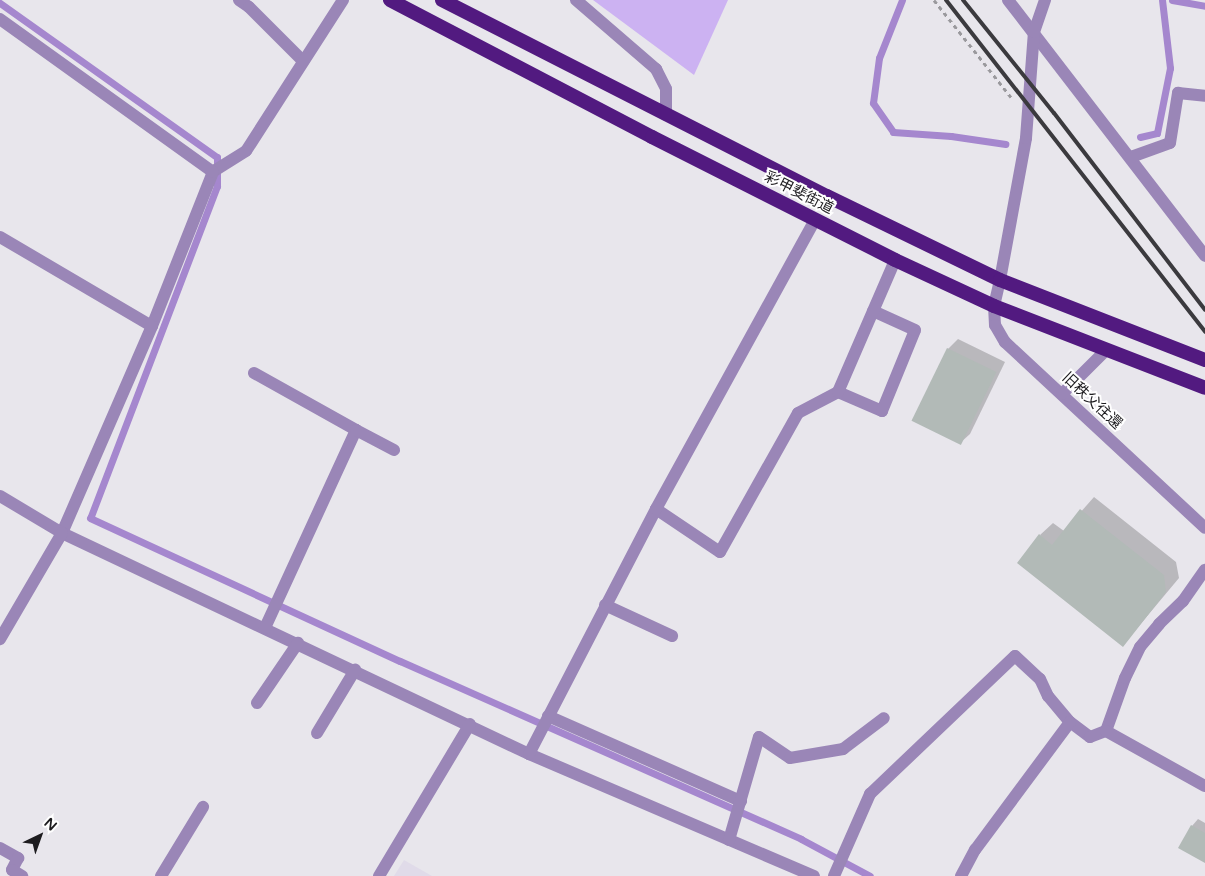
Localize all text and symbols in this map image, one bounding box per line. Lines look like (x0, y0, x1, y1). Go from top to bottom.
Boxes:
street label: 彩甲斐街道 (762, 168, 836, 218)
street label: 旧秩父往還 (1058, 369, 1126, 433)
north arrow (15, 811, 65, 861)
text: N (41, 814, 60, 835)

